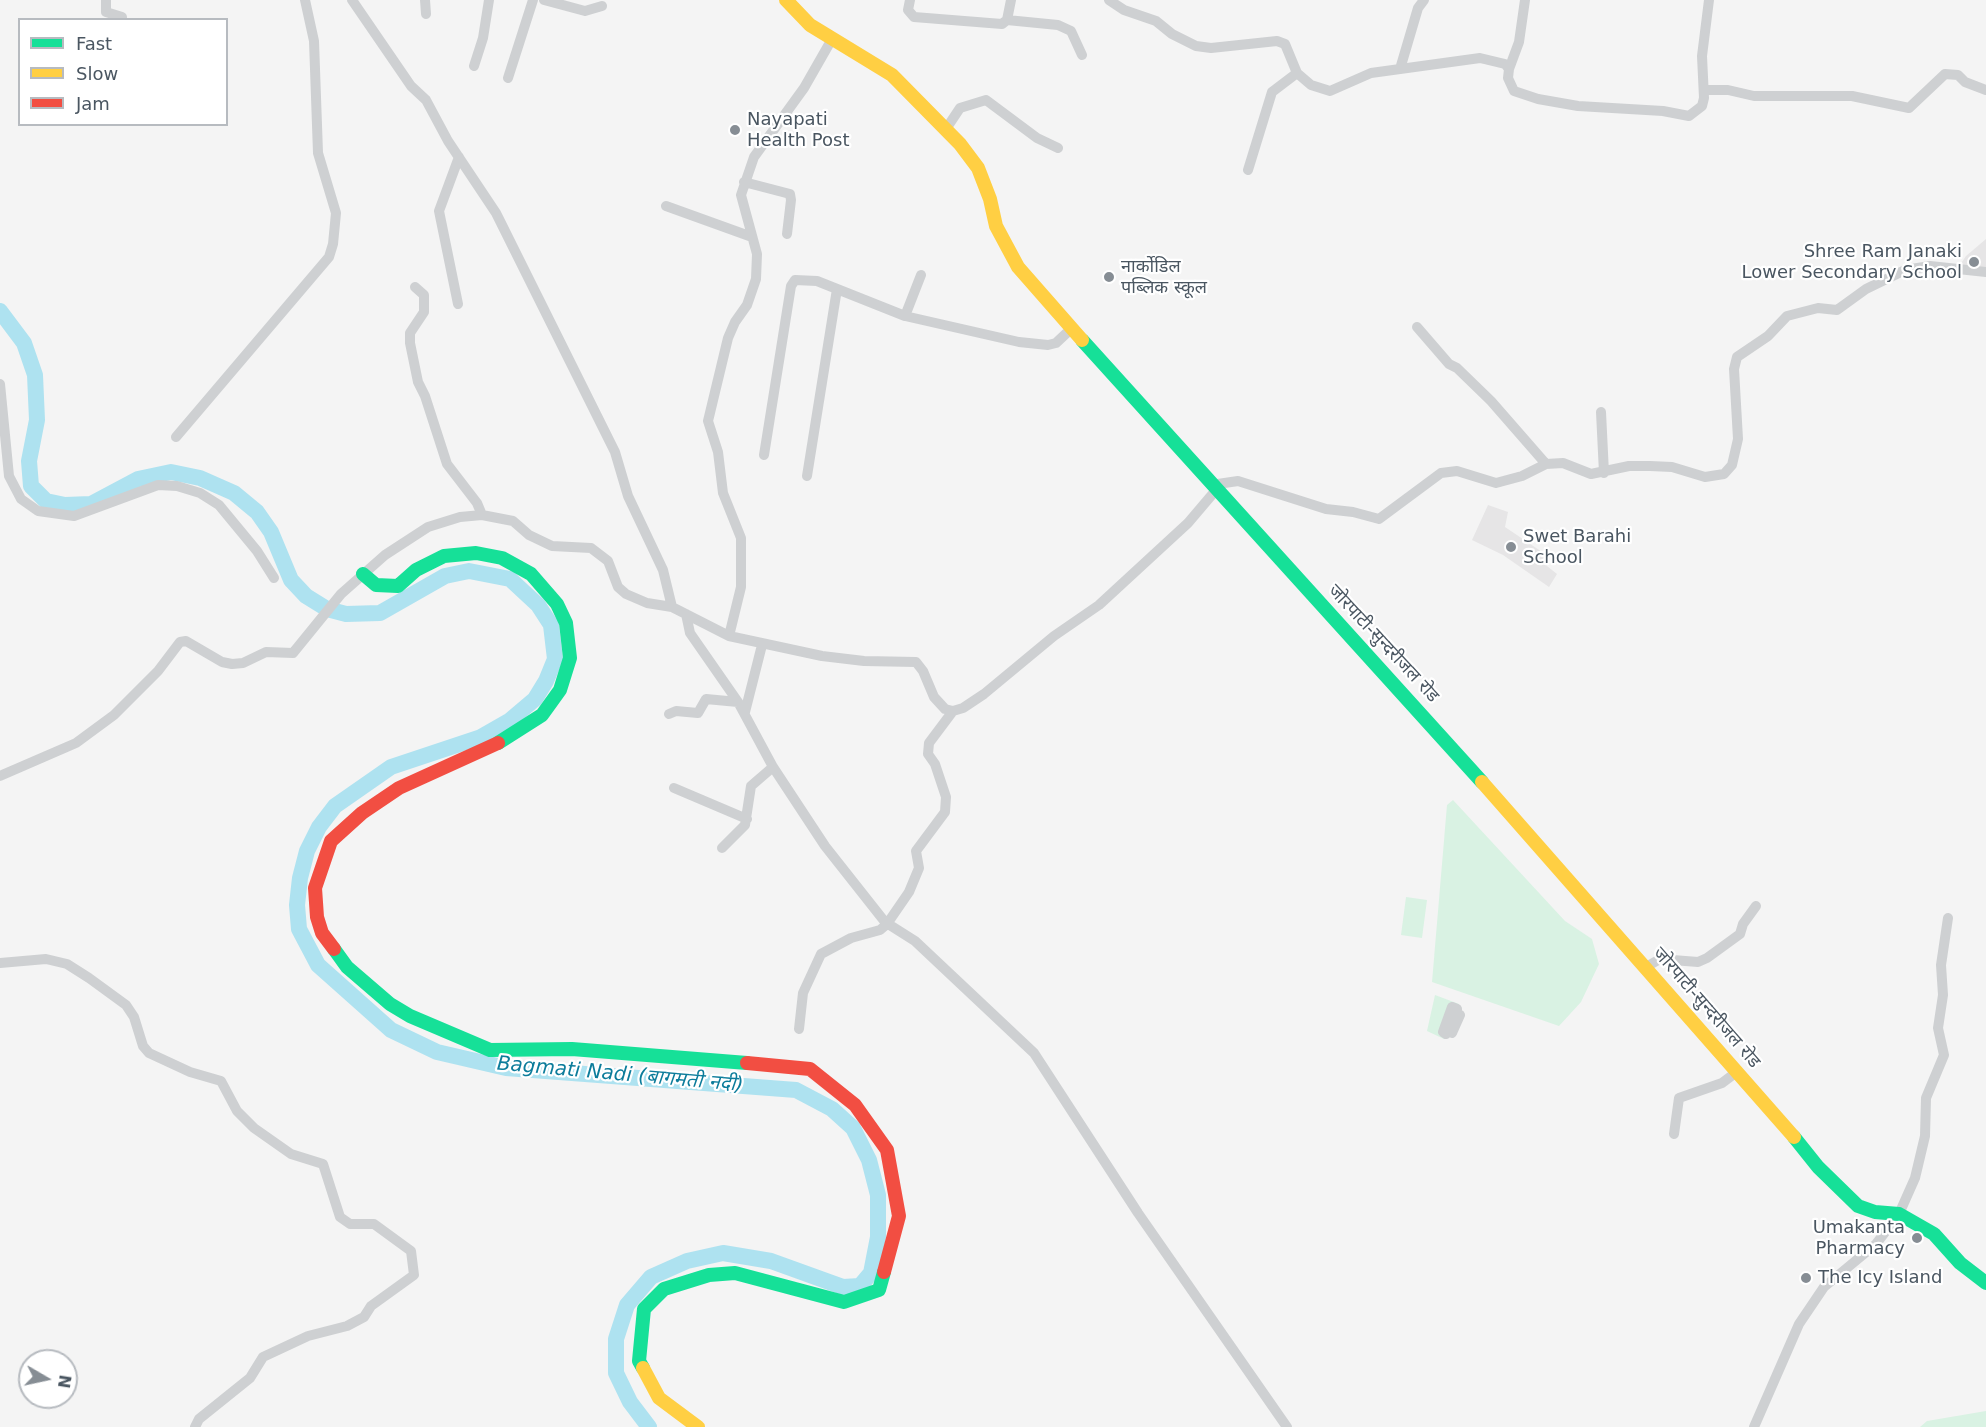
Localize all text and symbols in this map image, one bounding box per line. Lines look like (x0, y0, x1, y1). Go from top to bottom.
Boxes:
legend (18, 18, 228, 126)
text: Fast (76, 33, 112, 54)
text: Slow (76, 63, 118, 84)
text: Jam (76, 93, 110, 114)
place label: Nayapati Health Post (747, 109, 849, 152)
marker: Nayapati Health Post (728, 123, 742, 137)
place label: Shree Ram Janaki Lower Secondary School (1742, 241, 1962, 284)
marker: Shree Ram Janaki Lower Secondary School (1967, 255, 1981, 269)
place label: नार्कोडिल पब्लिक स्कूल (1121, 256, 1207, 298)
marker: नार्कोडिल पब्लिक स्कूल (1102, 270, 1116, 284)
place label: Swet Barahi School (1523, 526, 1631, 568)
marker: Swet Barahi School (1504, 540, 1518, 554)
street label: जोरपाटी-सुन्दरीजल रोड (1323, 581, 1443, 707)
street label: जोरपाटी-सुन्दरीजल रोड (1648, 943, 1764, 1073)
water label: Bagmati Nadi (बागमती नदी) (496, 1052, 744, 1098)
place label: Umakanta Pharmacy (1813, 1217, 1905, 1260)
marker: Umakanta Pharmacy (1910, 1231, 1924, 1245)
place label: The Icy Island (1818, 1267, 1942, 1289)
marker: The Icy Island (1799, 1271, 1813, 1285)
north arrow (18, 1349, 78, 1409)
text: N (54, 1373, 75, 1390)

